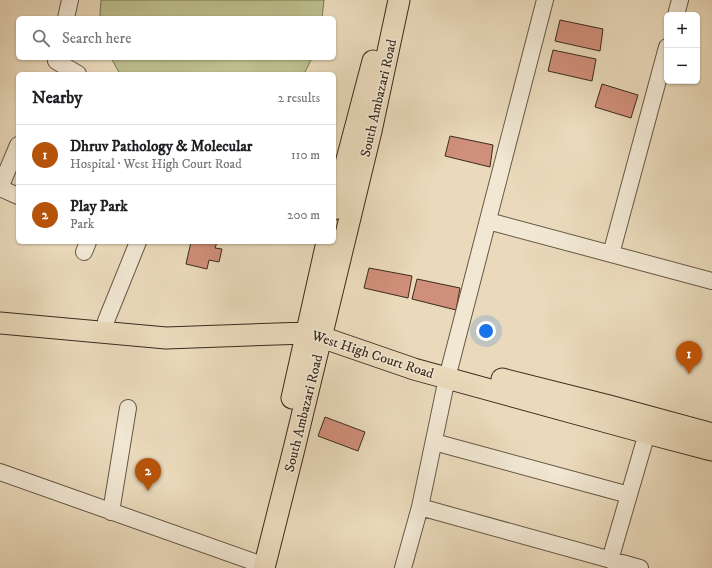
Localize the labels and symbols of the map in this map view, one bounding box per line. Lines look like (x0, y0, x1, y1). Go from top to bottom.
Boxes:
street label: South Ambazari Road (357, 38, 401, 159)
your location (476, 321, 496, 341)
street label: West High Court Road (308, 326, 436, 383)
pin: 1 (676, 341, 702, 374)
street label: South Ambazari Road (281, 353, 327, 474)
pin: 2 (135, 458, 161, 491)

